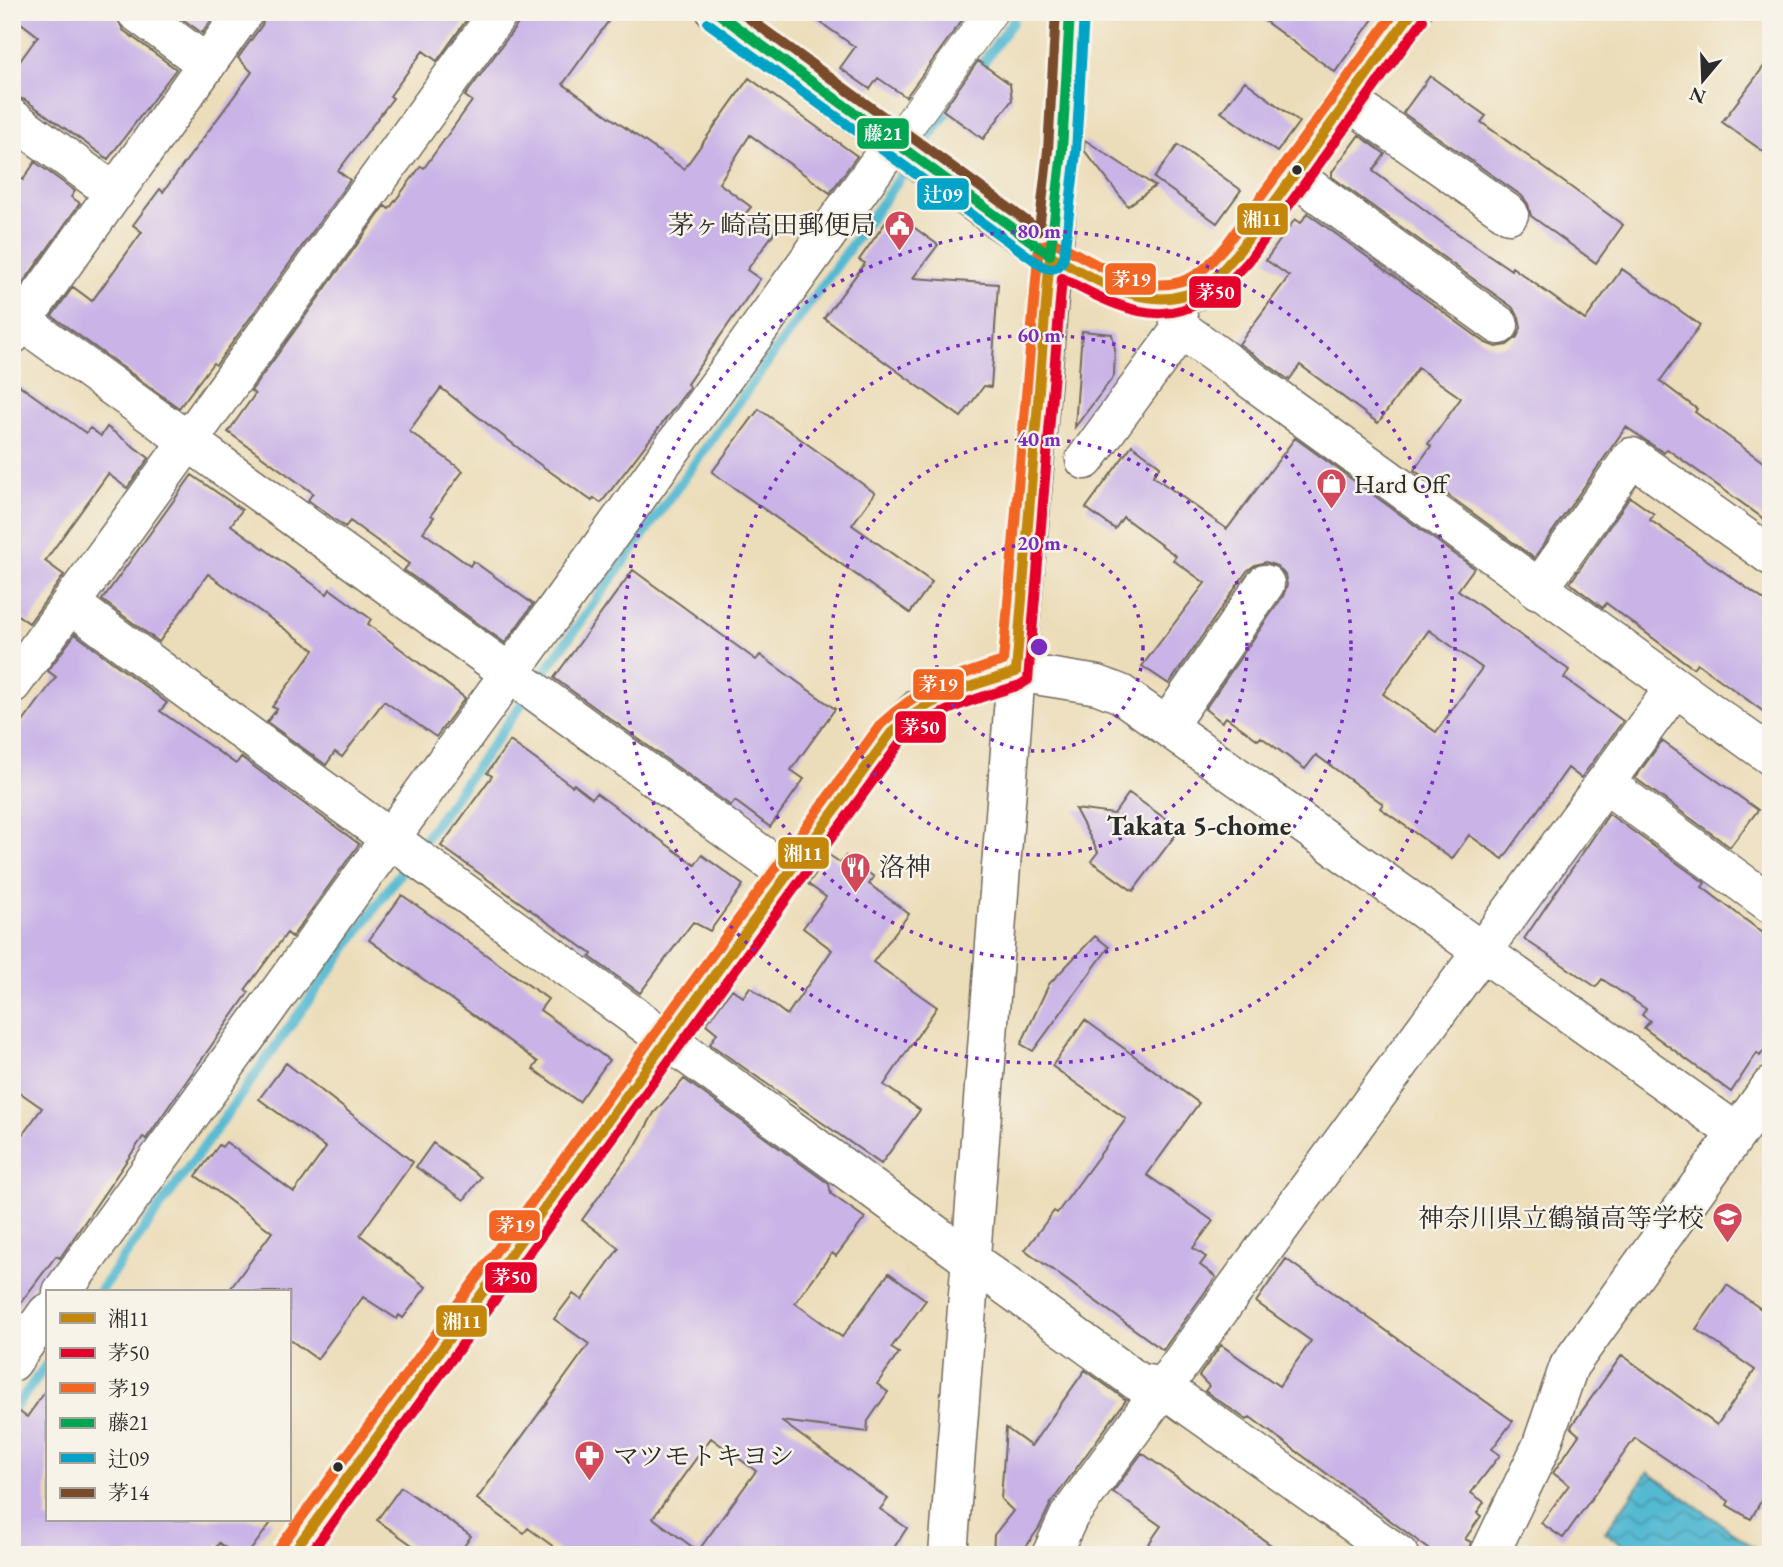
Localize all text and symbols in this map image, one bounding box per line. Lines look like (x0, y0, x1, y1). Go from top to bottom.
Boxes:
north arrow (1668, 46, 1738, 116)
text: N (1686, 81, 1709, 110)
line badge: 藤21 (856, 117, 910, 150)
text: 藤21 (863, 121, 903, 146)
unlabelled marker (1290, 163, 1304, 177)
line badge: 辻09 (916, 177, 970, 211)
text: 辻09 (923, 182, 963, 207)
line badge: 湘11 (1236, 202, 1289, 236)
text: 湘11 (1242, 207, 1282, 232)
place label: 茅ヶ崎高田郵便局 (668, 208, 876, 242)
public building icon: 茅ヶ崎高田郵便局 (882, 208, 916, 252)
text: 80 m (1017, 217, 1061, 244)
line badge: 茅19 (1104, 262, 1157, 296)
text: 茅19 (1111, 267, 1151, 292)
line badge: 茅50 (1188, 275, 1242, 309)
text: 茅50 (1195, 280, 1235, 305)
text: 60 m (1017, 321, 1061, 348)
text: 40 m (1017, 425, 1061, 452)
shop icon: Hard Off (1314, 467, 1348, 511)
place label: Hard Off (1354, 467, 1450, 501)
text: 20 m (1017, 529, 1061, 556)
centre of rings (1027, 635, 1051, 659)
line badge: 茅19 (912, 668, 965, 701)
text: 茅19 (918, 672, 958, 697)
line badge: 茅50 (894, 710, 947, 744)
text: 茅50 (900, 715, 940, 740)
district label: Takata 5-chome (1107, 807, 1291, 843)
line badge: 湘11 (777, 836, 830, 870)
text: 湘11 (783, 841, 823, 866)
restaurant icon: 洛神 (839, 850, 873, 894)
place label: 洛神 (879, 850, 931, 884)
place label: 神奈川県立鶴嶺高等学校 (1418, 1201, 1704, 1235)
school or university icon: 神奈川県立鶴嶺高等学校 (1710, 1201, 1744, 1245)
line badge: 茅19 (488, 1209, 541, 1242)
text: 茅19 (495, 1213, 535, 1238)
line badge: 茅50 (484, 1261, 538, 1294)
text: 茅50 (491, 1265, 531, 1290)
legend (46, 1290, 290, 1522)
line badge: 湘11 (435, 1304, 488, 1338)
text: 湘11 (108, 1305, 149, 1332)
text: 湘11 (442, 1309, 482, 1334)
text: 茅50 (108, 1339, 149, 1366)
text: 茅19 (108, 1375, 149, 1402)
text: 藤21 (108, 1409, 149, 1436)
pharmacy icon: マツモトキヨシ (573, 1439, 607, 1483)
place label: マツモトキヨシ (613, 1439, 794, 1473)
text: 辻09 (108, 1445, 149, 1472)
unlabelled marker (331, 1460, 345, 1474)
text: 茅14 (108, 1479, 150, 1506)

